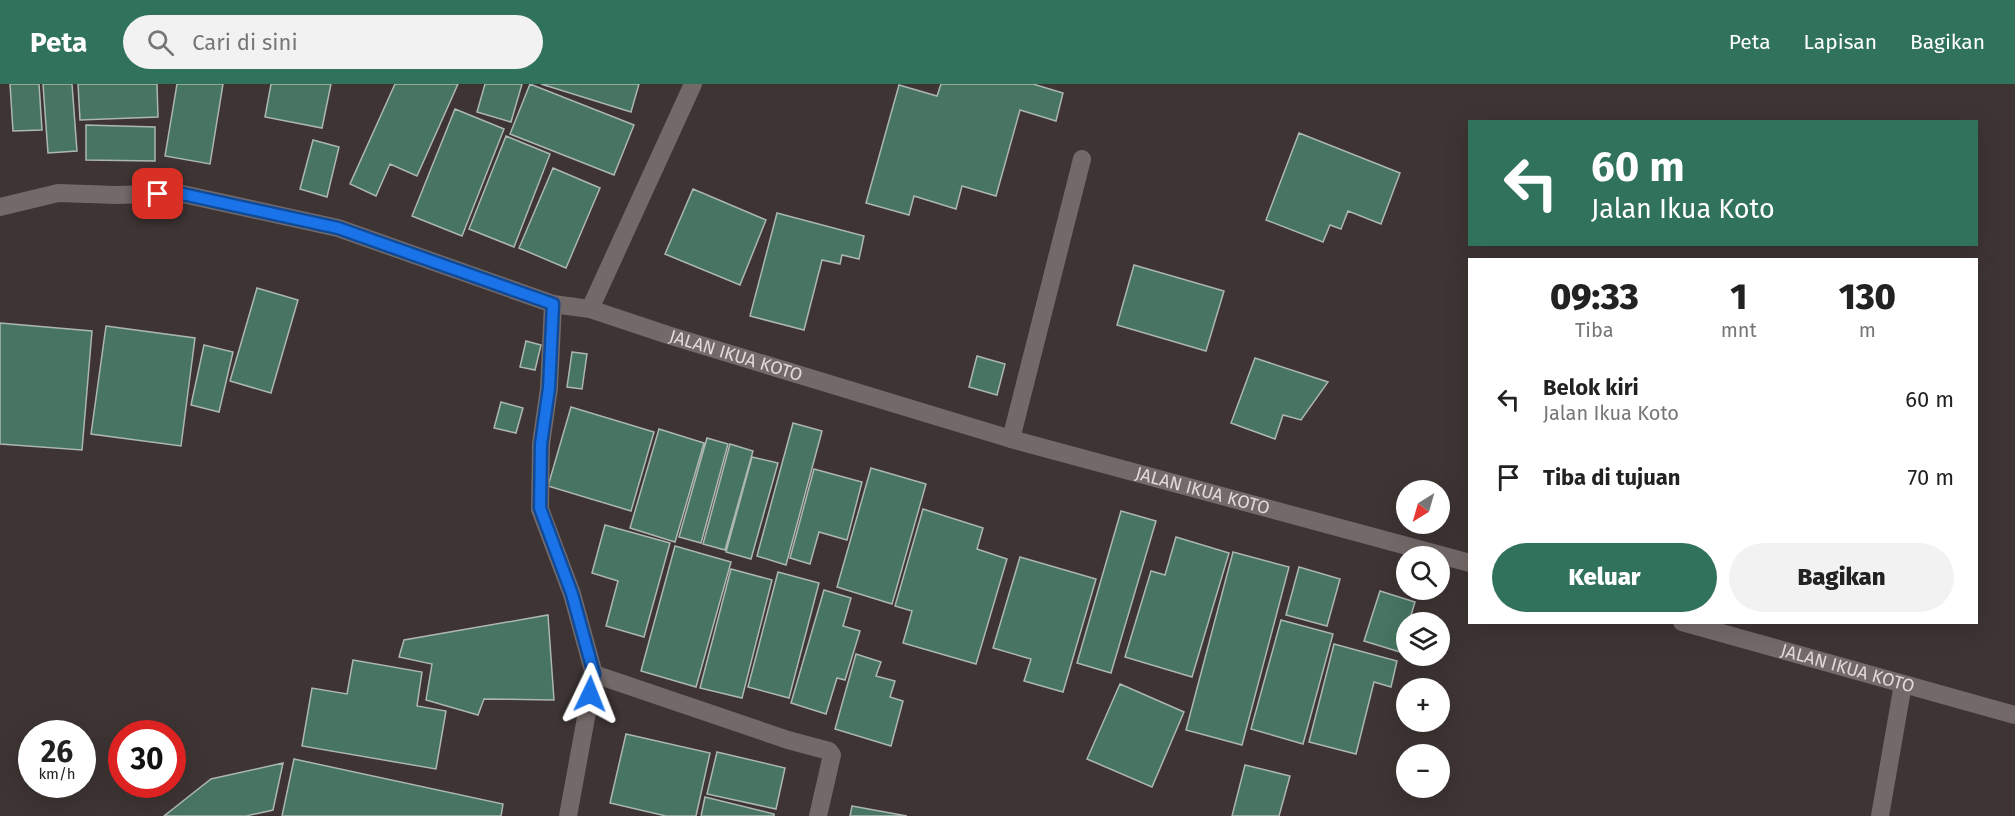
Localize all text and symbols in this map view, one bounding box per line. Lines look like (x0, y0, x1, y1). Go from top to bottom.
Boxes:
search box (123, 15, 543, 69)
text: Peta (30, 26, 87, 59)
icon: search (144, 26, 177, 59)
text: Cari di sini (192, 29, 298, 56)
text: Peta (1729, 29, 1771, 55)
text: Lapisan (1804, 29, 1877, 55)
text: Bagikan (1910, 29, 1985, 55)
text: 60 m (1591, 142, 1685, 192)
icon: left (1492, 144, 1570, 222)
pin (132, 168, 183, 219)
icon: arrive (141, 177, 174, 210)
text: Jalan Ikua Koto (1591, 193, 1775, 225)
text: 09:33 (1550, 275, 1639, 319)
text: 1 (1730, 275, 1747, 319)
text: 130 (1839, 275, 1896, 319)
text: Tiba (1575, 318, 1614, 342)
text: mnt (1721, 318, 1757, 342)
text: m (1859, 318, 1876, 342)
street label: JALAN IKUA KOTO (667, 325, 805, 386)
text: Belok kiri (1543, 374, 1639, 401)
icon: left (1492, 383, 1525, 416)
text: 60 m (1905, 386, 1954, 413)
text: Jalan Ikua Koto (1543, 401, 1679, 425)
icon: arrive (1492, 461, 1525, 494)
street label: JALAN IKUA KOTO (1133, 462, 1272, 519)
text: Tiba di tujuan (1543, 464, 1680, 491)
text: 70 m (1908, 464, 1954, 491)
north arrow (1396, 480, 1450, 534)
map controls (1396, 480, 1450, 798)
button: Keluar (1492, 543, 1717, 612)
button: Bagikan (1729, 543, 1954, 612)
button: search (1396, 546, 1450, 600)
button: layers (1396, 612, 1450, 666)
street label: JALAN IKUA KOTO (1778, 639, 1917, 697)
position arrow (558, 662, 622, 726)
button: + (1396, 678, 1450, 732)
speed limit sign: 30 (108, 720, 186, 798)
text: 26 (41, 734, 73, 770)
button: − (1396, 744, 1450, 798)
text: km/h (38, 765, 76, 783)

